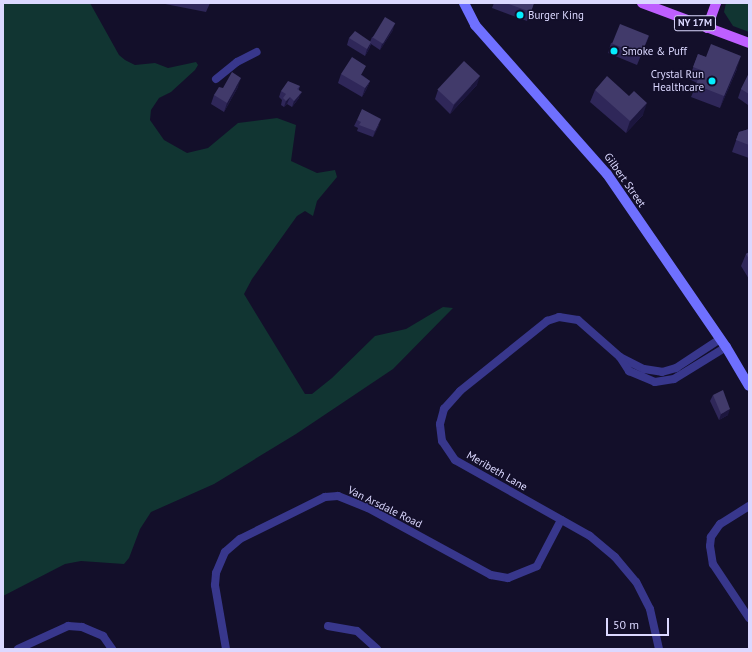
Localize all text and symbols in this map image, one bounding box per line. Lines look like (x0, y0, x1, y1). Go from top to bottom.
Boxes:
place label: Burger King (528, 8, 584, 22)
marker: Burger King (515, 10, 525, 20)
road number: NY 17M (673, 15, 717, 31)
place label: Smoke & Puff (622, 44, 687, 58)
marker: Smoke & Puff (609, 46, 619, 56)
place label: Crystal Run Healthcare (651, 68, 704, 94)
marker: Crystal Run Healthcare (707, 76, 717, 86)
street label: Gilbert Street (601, 150, 649, 210)
street label: Meribeth Lane (464, 448, 530, 494)
street label: Van Arsdale Road (346, 483, 424, 531)
scale bar (608, 610, 671, 636)
text: 50 m (613, 617, 639, 632)

